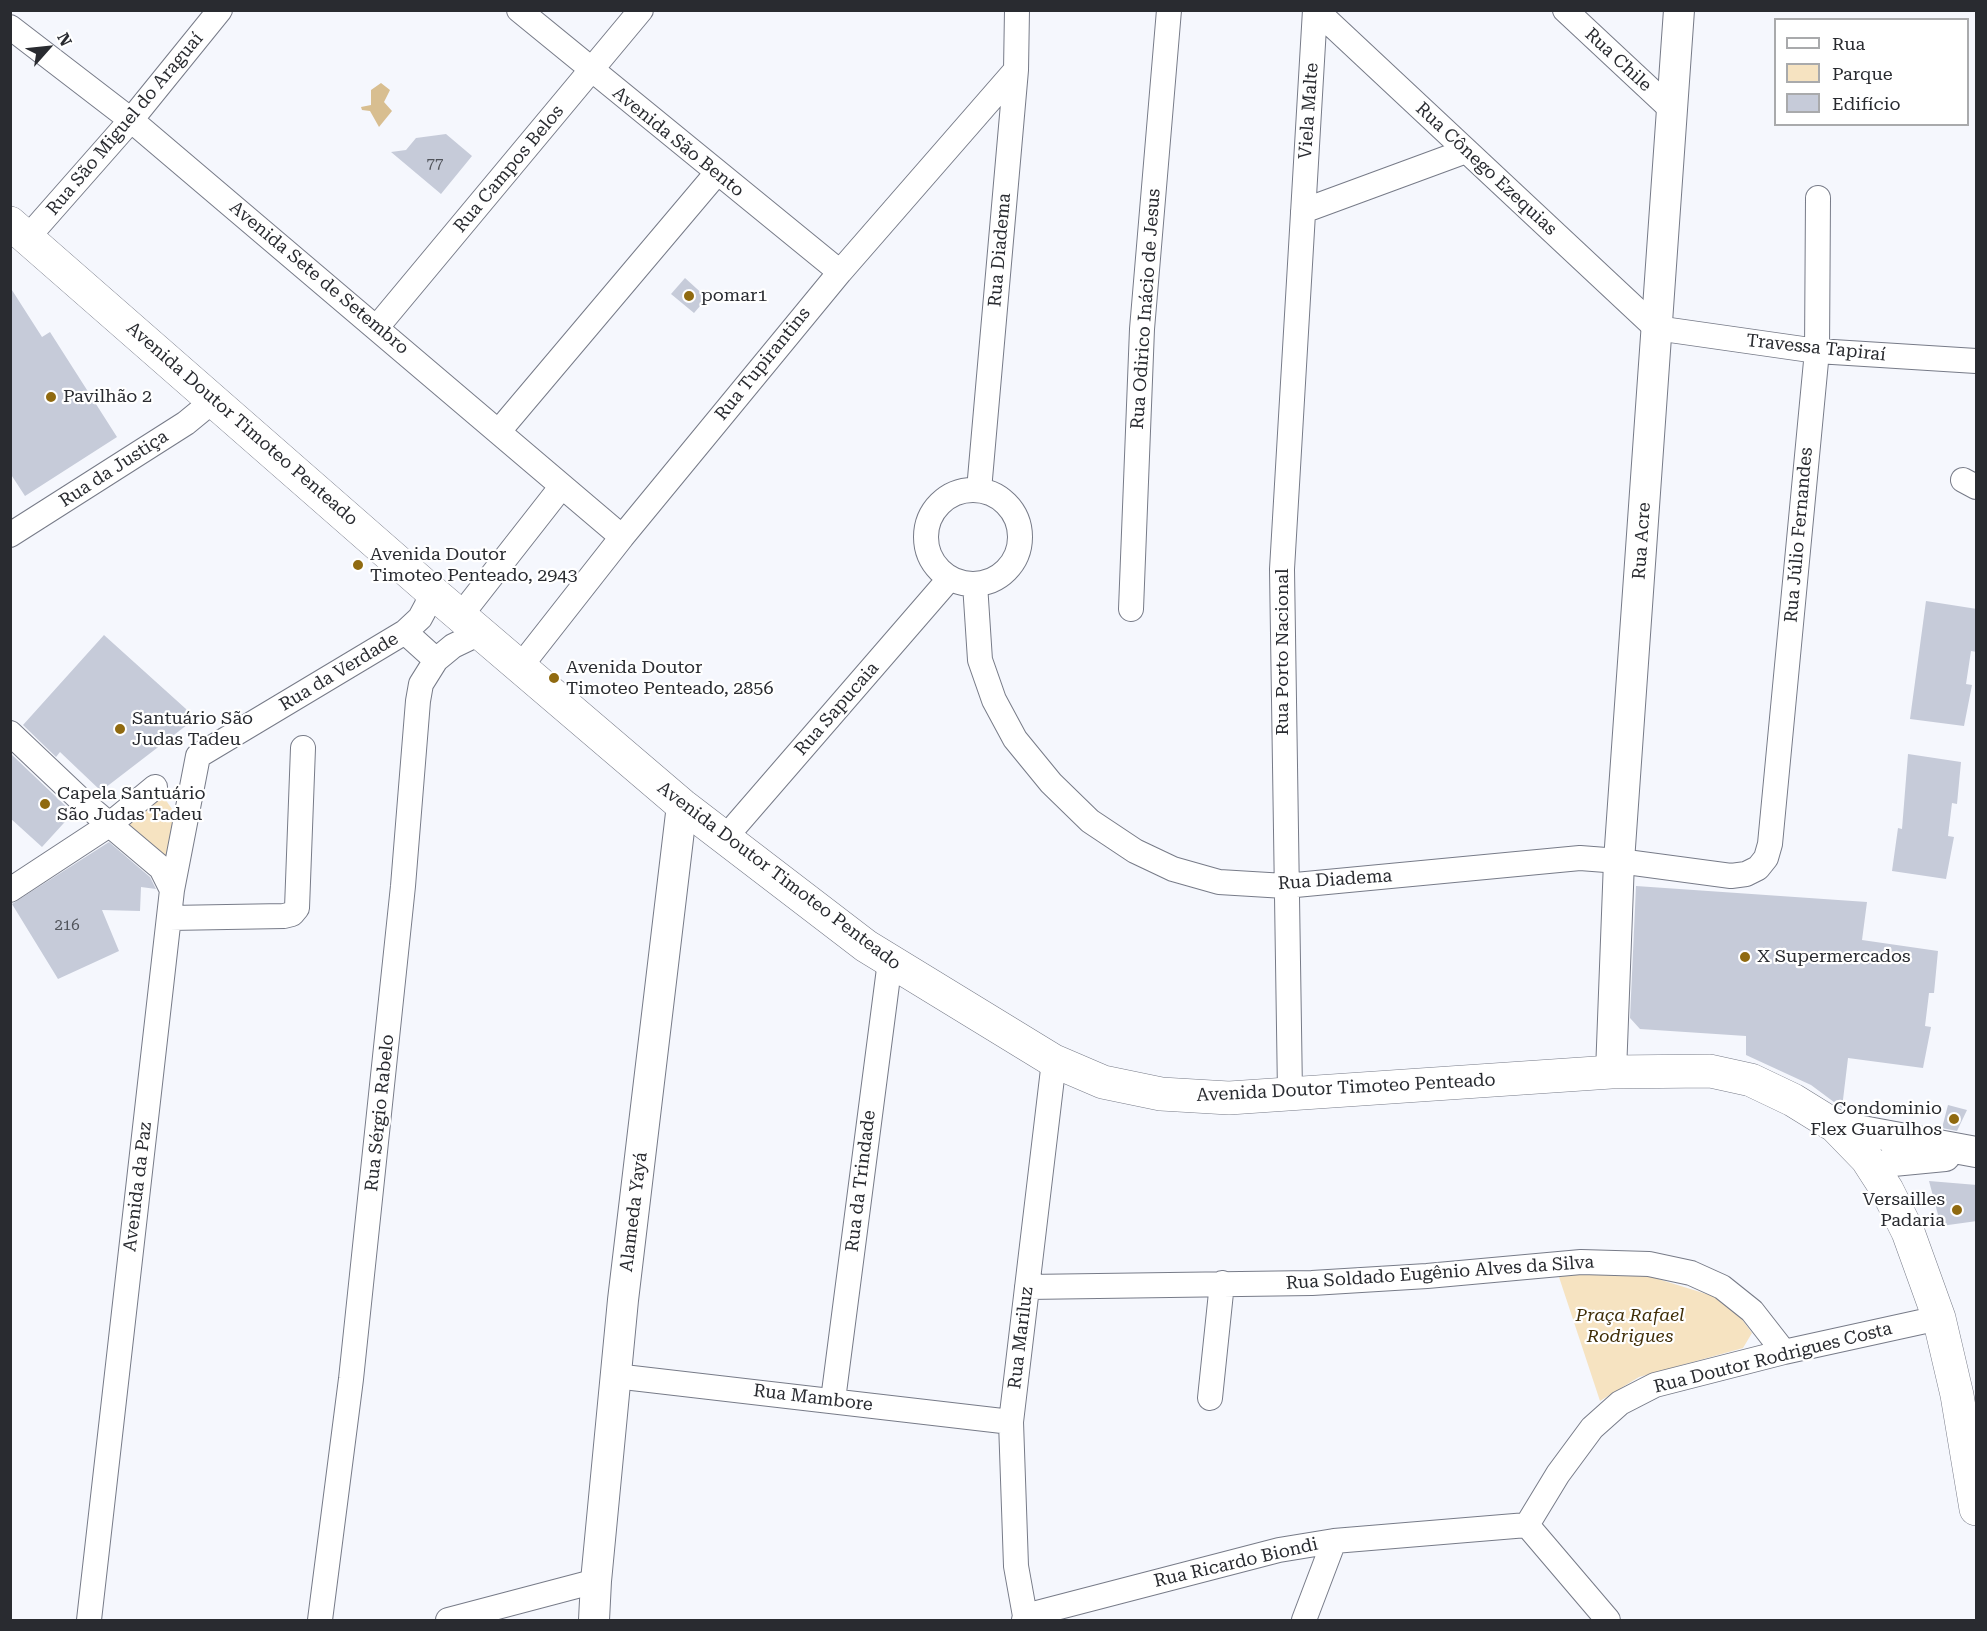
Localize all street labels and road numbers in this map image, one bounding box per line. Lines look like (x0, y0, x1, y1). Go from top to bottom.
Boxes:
street label: Rua Chile (1580, 24, 1656, 96)
street label: Rua São Miguel do Araguaí (42, 28, 208, 220)
street label: Viela Malte (1295, 62, 1323, 160)
street label: Avenida São Bento (608, 82, 748, 202)
street label: Rua Cônego Ezequias (1411, 98, 1561, 240)
street label: Rua Campos Belos (449, 101, 569, 237)
street label: Rua Odirico Inácio de Jesus (1127, 188, 1165, 430)
street label: Rua Diadema (984, 192, 1016, 308)
street label: Avenida Sete de Setembro (225, 197, 413, 359)
street label: Rua Tupirantins (711, 303, 815, 425)
street label: Avenida Doutor Timoteo Penteado (122, 318, 362, 530)
street label: Travessa Tapiraí (1745, 330, 1887, 366)
street label: Rua da Justiça (55, 426, 173, 512)
street label: Rua Júlio Fernandes (1781, 446, 1817, 624)
street label: Rua Acre (1629, 502, 1655, 580)
street label: Rua Porto Nacional (1272, 568, 1294, 736)
street label: Rua da Verdade (276, 628, 402, 716)
street label: Rua Sapucaia (790, 658, 884, 760)
street label: Avenida Doutor Timoteo Penteado (653, 777, 905, 975)
street label: Rua Diadema (1277, 865, 1393, 895)
street label: Rua Sérgio Rabelo (361, 1033, 399, 1193)
street label: Avenida Doutor Timoteo Penteado (1196, 1069, 1496, 1107)
street label: Rua da Trindade (842, 1109, 880, 1253)
street label: Avenida da Paz (119, 1121, 157, 1253)
street label: Alameda Yayá (616, 1151, 652, 1273)
street label: Rua Soldado Eugênio Alves da Silva (1285, 1251, 1595, 1295)
street label: Rua Mariluz (1004, 1286, 1038, 1390)
street label: Rua Doutor Rodrigues Costa (1652, 1318, 1894, 1398)
street label: Rua Mambore (752, 1380, 874, 1416)
street label: Rua Ricardo Biondi (1152, 1534, 1320, 1592)

